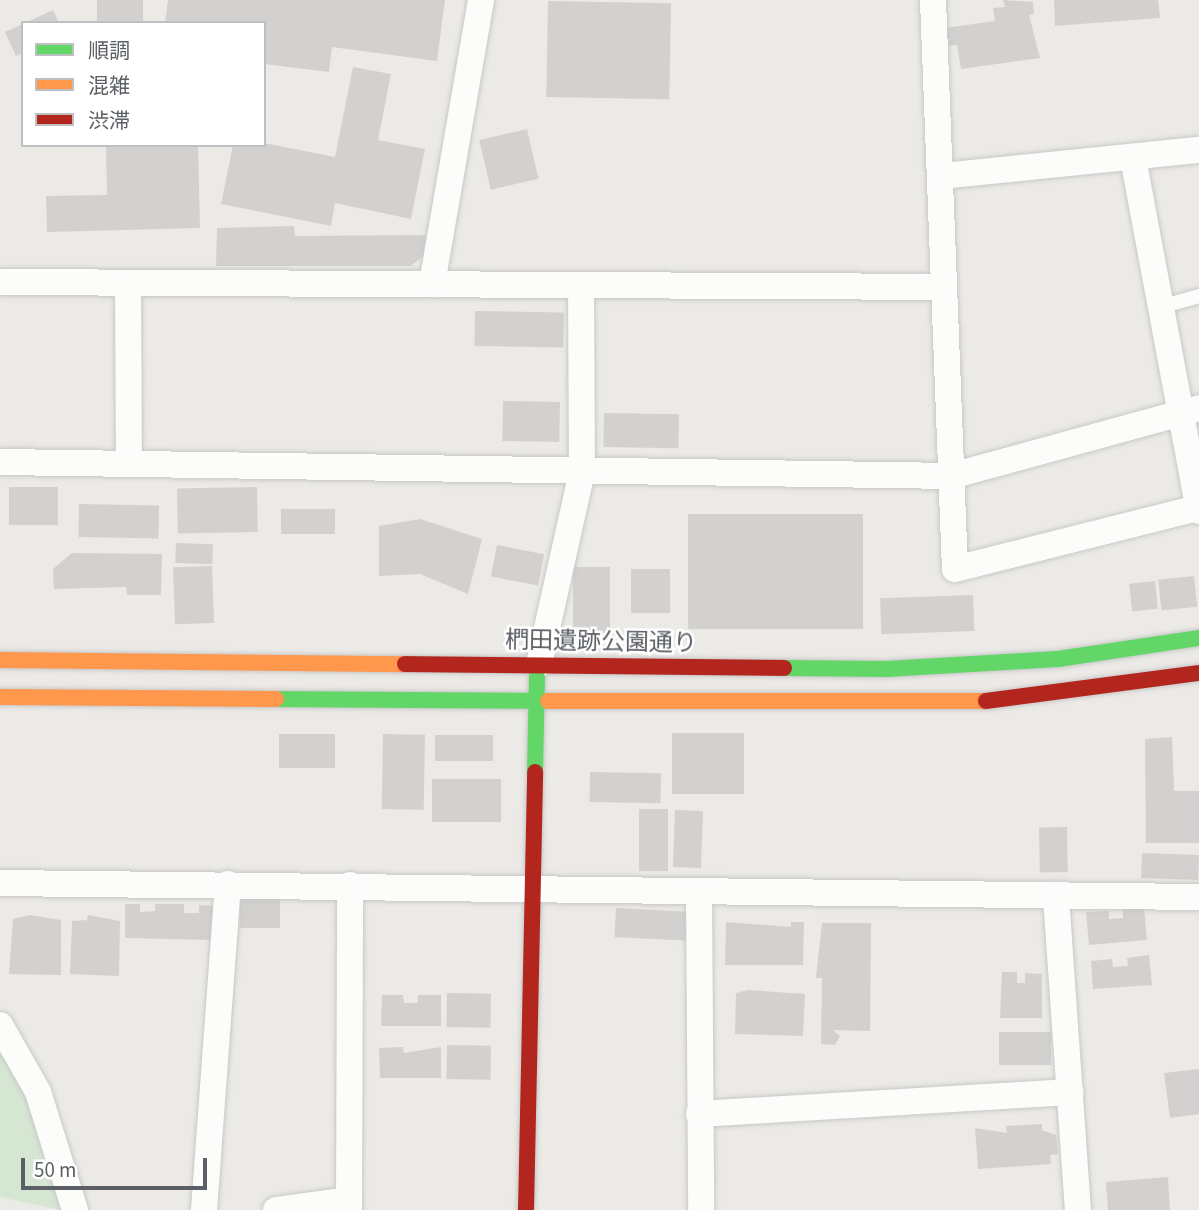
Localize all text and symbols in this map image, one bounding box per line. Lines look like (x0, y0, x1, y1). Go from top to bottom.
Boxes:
legend (21, 21, 266, 147)
text: 順調 (88, 36, 130, 66)
text: 混雑 (88, 71, 130, 101)
text: 渋滞 (88, 106, 130, 136)
street label: 椚田遺跡公園通り (505, 626, 697, 658)
scale bar (24, 1144, 210, 1188)
text: 50 m (34, 1155, 76, 1185)

